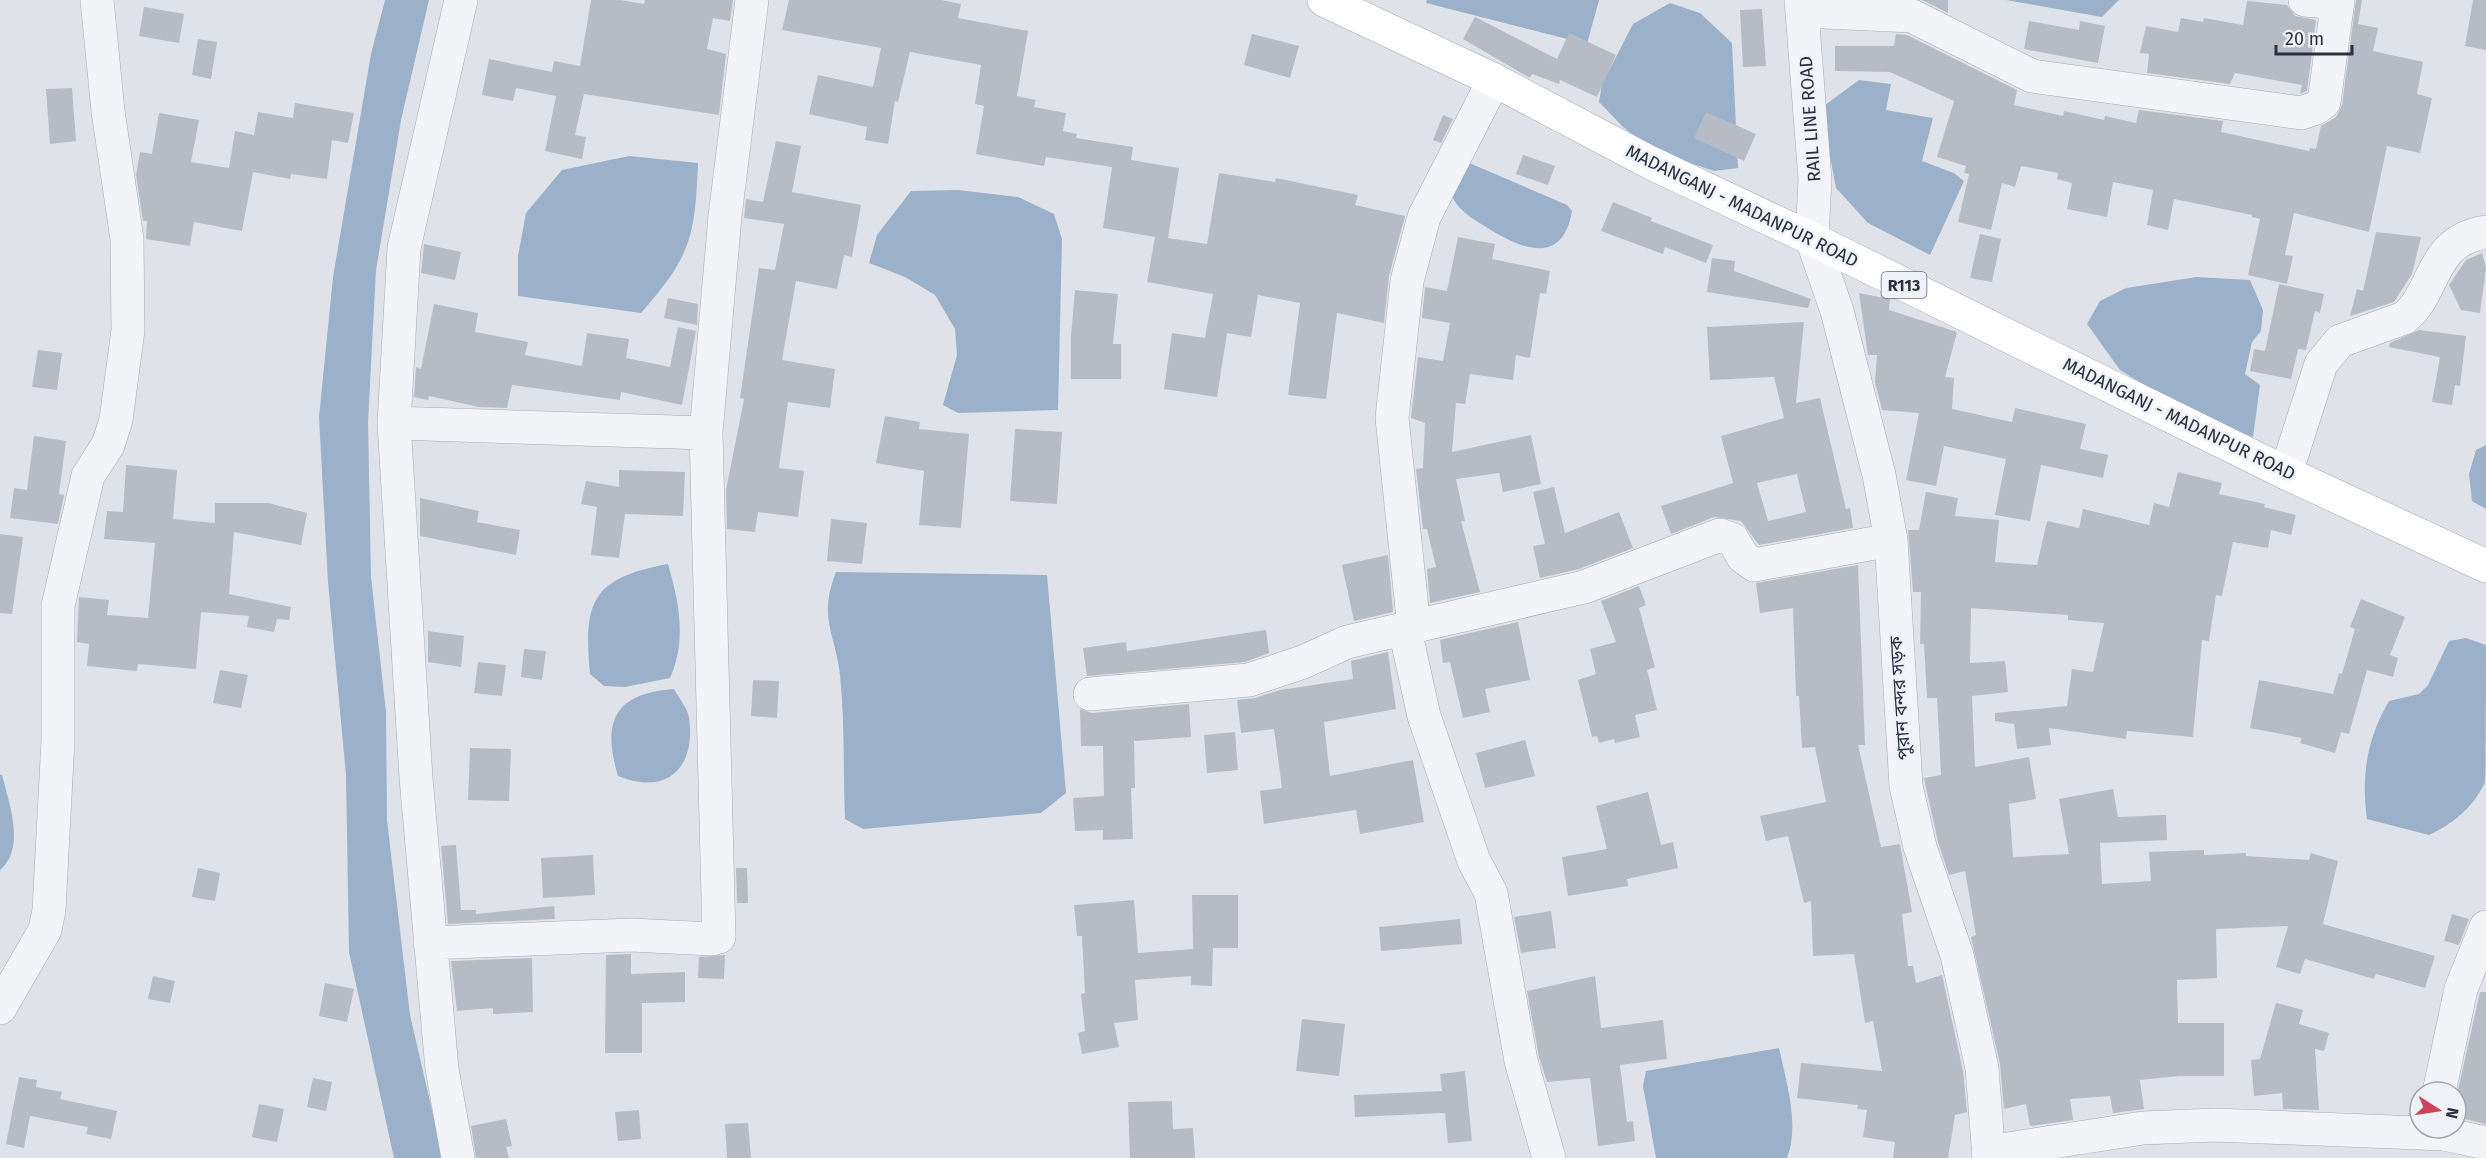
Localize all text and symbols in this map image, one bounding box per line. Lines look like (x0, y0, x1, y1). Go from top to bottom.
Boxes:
scale bar (2276, 18, 2352, 56)
text: 20 m (2285, 28, 2324, 50)
street label: RAIL LINE ROAD (1795, 55, 1825, 183)
street label: MADANGANJ - MADANPUR ROAD (1622, 140, 1862, 272)
road number: R113 (1882, 272, 1926, 298)
street label: MADANGANJ - MADANPUR ROAD (2059, 353, 2299, 485)
street label: পুরান বন্দর সড়ক (1885, 635, 1915, 761)
north arrow (2408, 1080, 2468, 1140)
text: N (2442, 1106, 2463, 1120)

